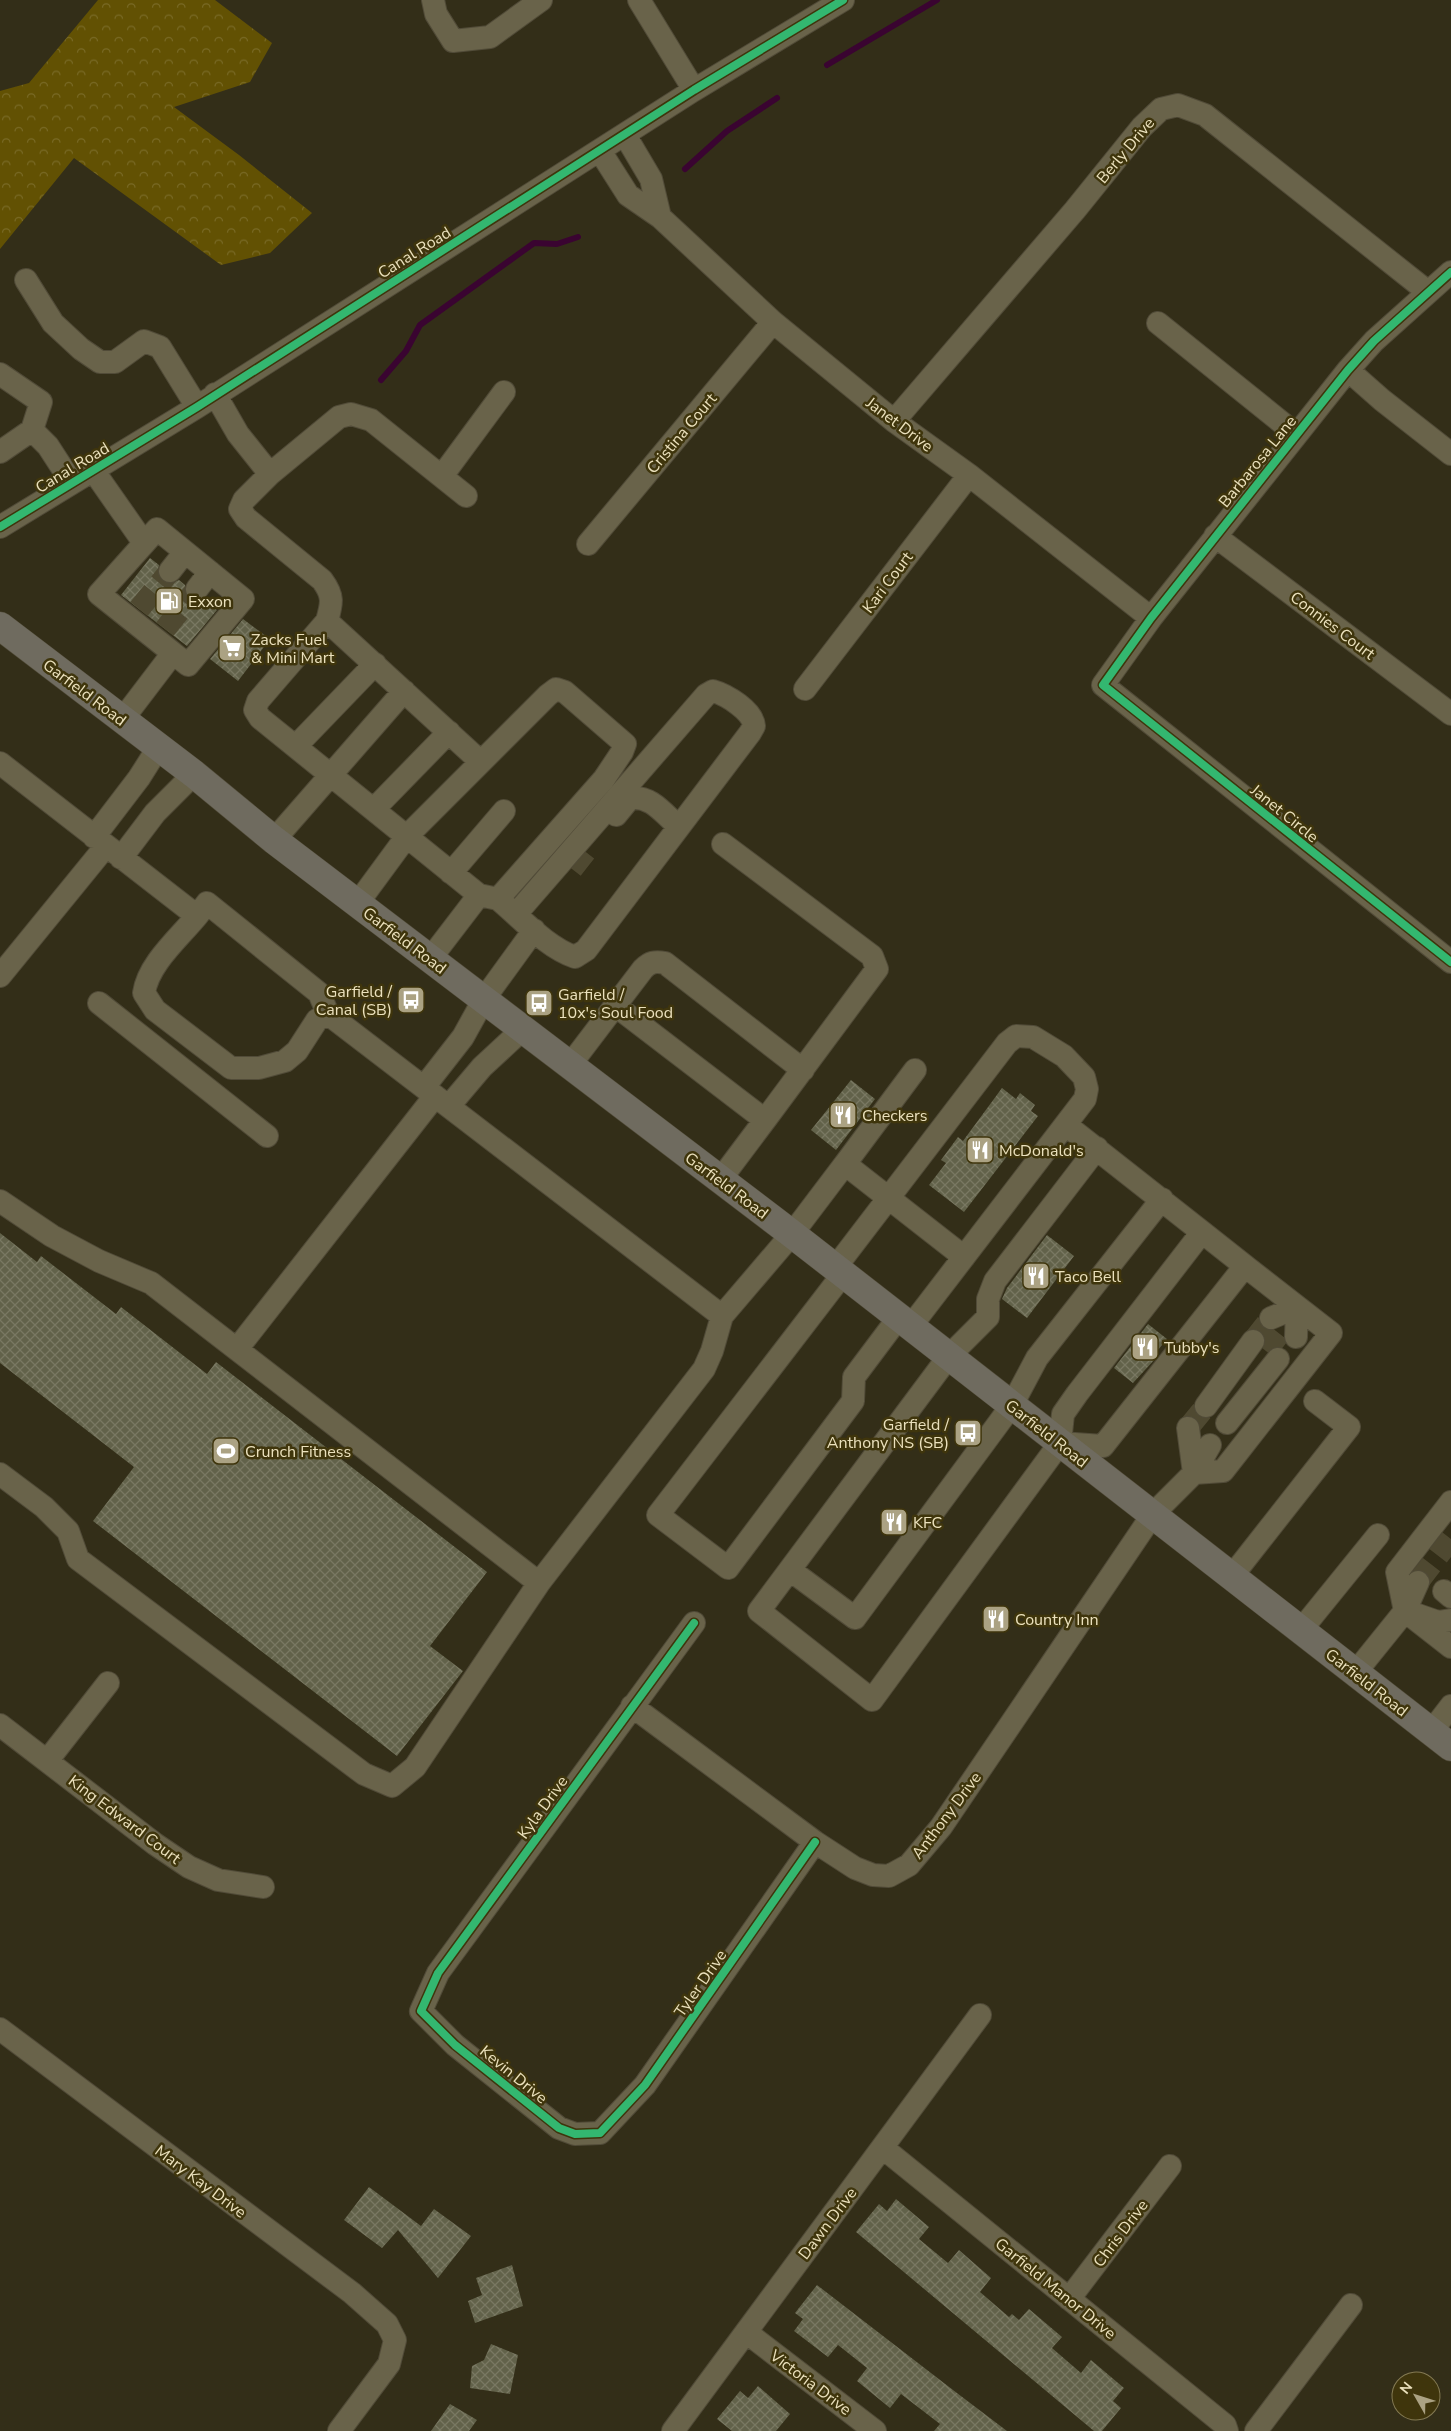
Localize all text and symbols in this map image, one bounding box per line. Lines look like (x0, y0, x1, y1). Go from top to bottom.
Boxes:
street label: Berly Drive (1092, 113, 1160, 188)
street label: Canal Road (374, 222, 455, 284)
street label: Cristina Court (642, 388, 722, 479)
street label: Janet Drive (860, 392, 938, 457)
street label: Barbarosa Lane (1214, 411, 1302, 512)
street label: Canal Road (31, 437, 114, 499)
street label: Kari Court (857, 547, 918, 618)
fuel station icon: Exxon (154, 586, 184, 616)
street label: Connies Court (1285, 587, 1380, 665)
place label: Exxon (188, 591, 232, 613)
place label: Zacks Fuel & Mini Mart (251, 629, 335, 669)
supermarket icon: Zacks Fuel & Mini Mart (217, 633, 247, 663)
street label: Garfield Road (38, 654, 131, 731)
street label: Janet Circle (1245, 779, 1323, 848)
street label: Garfield Road (358, 902, 451, 979)
place label: Garfield / Canal (SB) (316, 981, 392, 1021)
place label: Garfield / 10x's Soul Food (558, 984, 673, 1024)
bus stop icon: Garfield / Canal (SB) (396, 985, 426, 1015)
bus stop icon: Garfield / 10x's Soul Food (524, 988, 554, 1018)
restaurant icon: Checkers (828, 1100, 858, 1130)
place label: Checkers (862, 1105, 927, 1127)
restaurant icon: McDonald's (965, 1135, 995, 1165)
place label: McDonald's (999, 1140, 1084, 1162)
street label: Garfield Road (680, 1147, 773, 1224)
restaurant icon: Taco Bell (1021, 1261, 1051, 1291)
place label: Taco Bell (1055, 1266, 1121, 1288)
restaurant icon: Tubby's (1130, 1332, 1160, 1362)
place label: Tubby's (1164, 1337, 1219, 1359)
street label: Garfield Road (1001, 1395, 1092, 1473)
place label: Garfield / Anthony NS (SB) (827, 1414, 949, 1454)
bus stop icon: Garfield / Anthony NS (SB) (953, 1418, 983, 1448)
sports icon: Crunch Fitness (211, 1436, 241, 1466)
place label: Crunch Fitness (245, 1441, 351, 1463)
restaurant icon: KFC (879, 1507, 909, 1537)
place label: KFC (913, 1512, 943, 1534)
restaurant icon: Country Inn (981, 1604, 1011, 1634)
place label: Country Inn (1015, 1609, 1099, 1631)
street label: Garfield Road (1321, 1644, 1412, 1722)
street label: Anthony Drive (907, 1768, 987, 1864)
street label: King Edward Court (64, 1770, 185, 1870)
street label: Kyla Drive (512, 1772, 573, 1844)
street label: Tyler Drive (670, 1945, 732, 2022)
street label: Kevin Drive (475, 2041, 552, 2109)
street label: Mary Kay Drive (150, 2140, 251, 2224)
street label: Dawn Drive (793, 2183, 862, 2264)
street label: Chris Drive (1088, 2195, 1153, 2272)
street label: Garfield Manor Drive (990, 2233, 1120, 2344)
street label: Victoria Drive (764, 2344, 856, 2421)
north arrow (1391, 2371, 1441, 2421)
text: N (1396, 2378, 1417, 2398)

